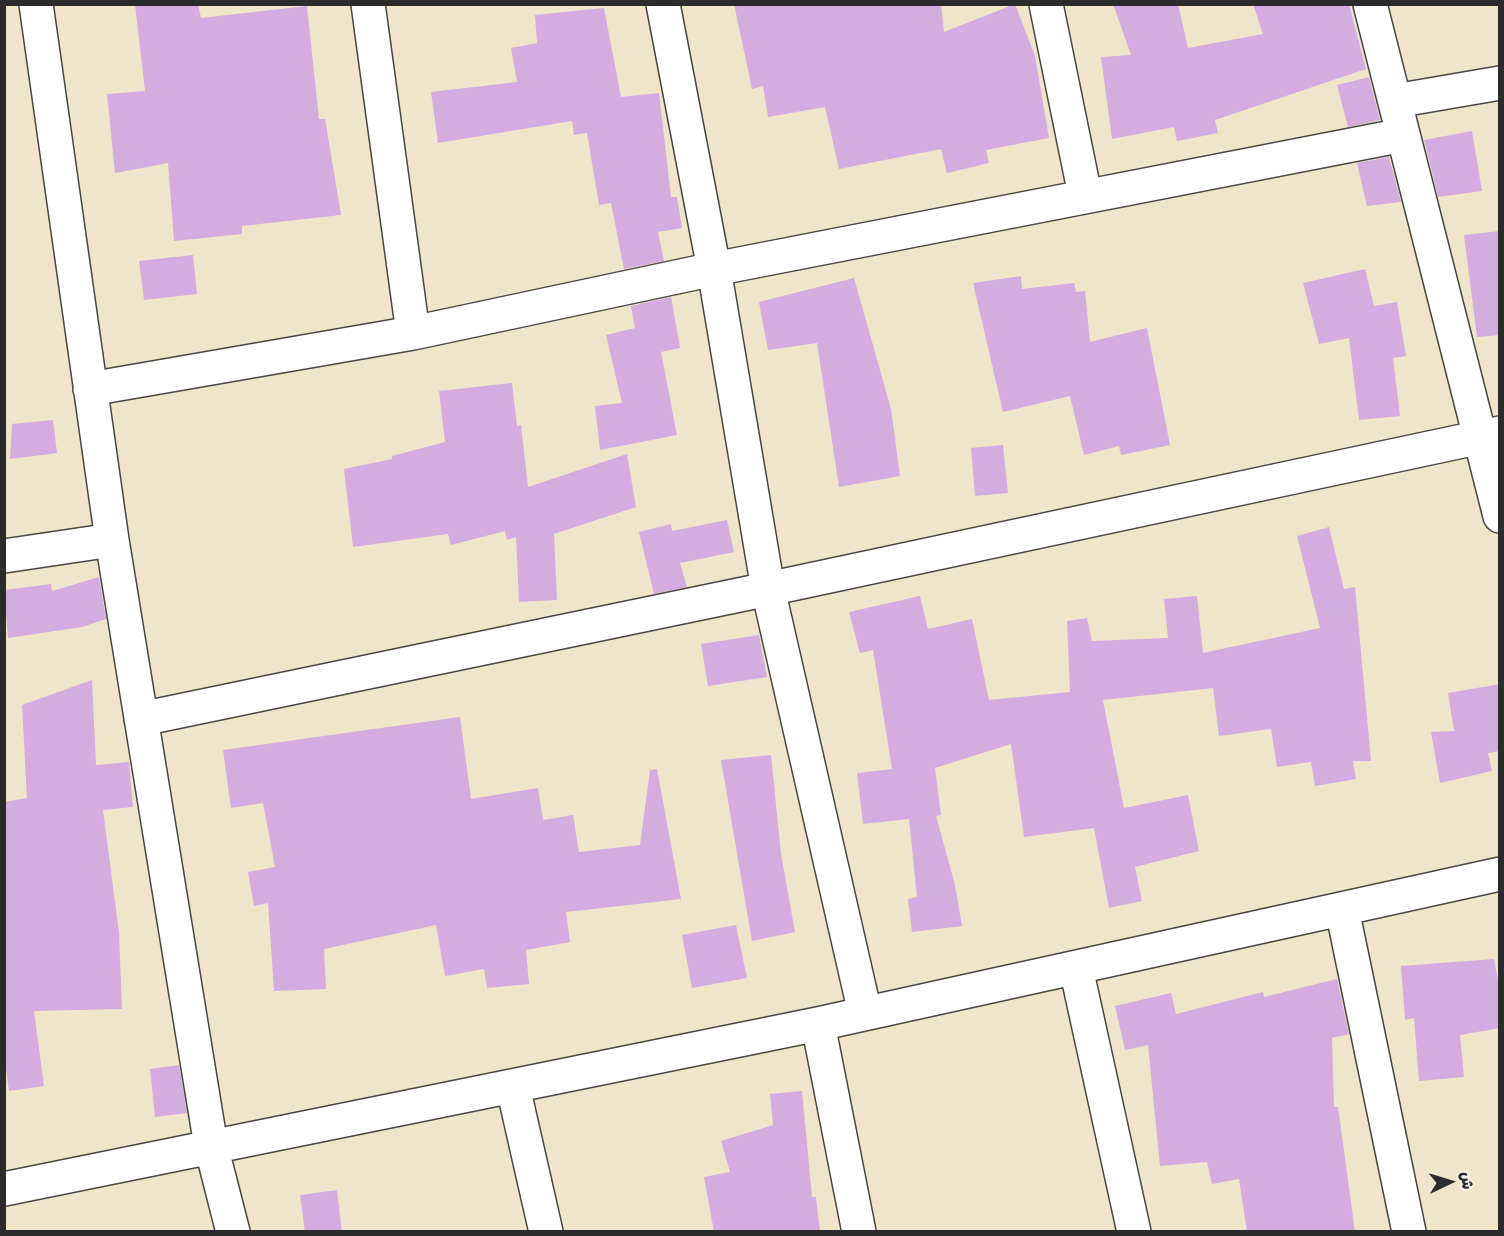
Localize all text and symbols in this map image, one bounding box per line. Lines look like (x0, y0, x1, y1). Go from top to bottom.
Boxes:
north arrow (1420, 1152, 1480, 1212)
text: ش (1457, 1171, 1479, 1190)

